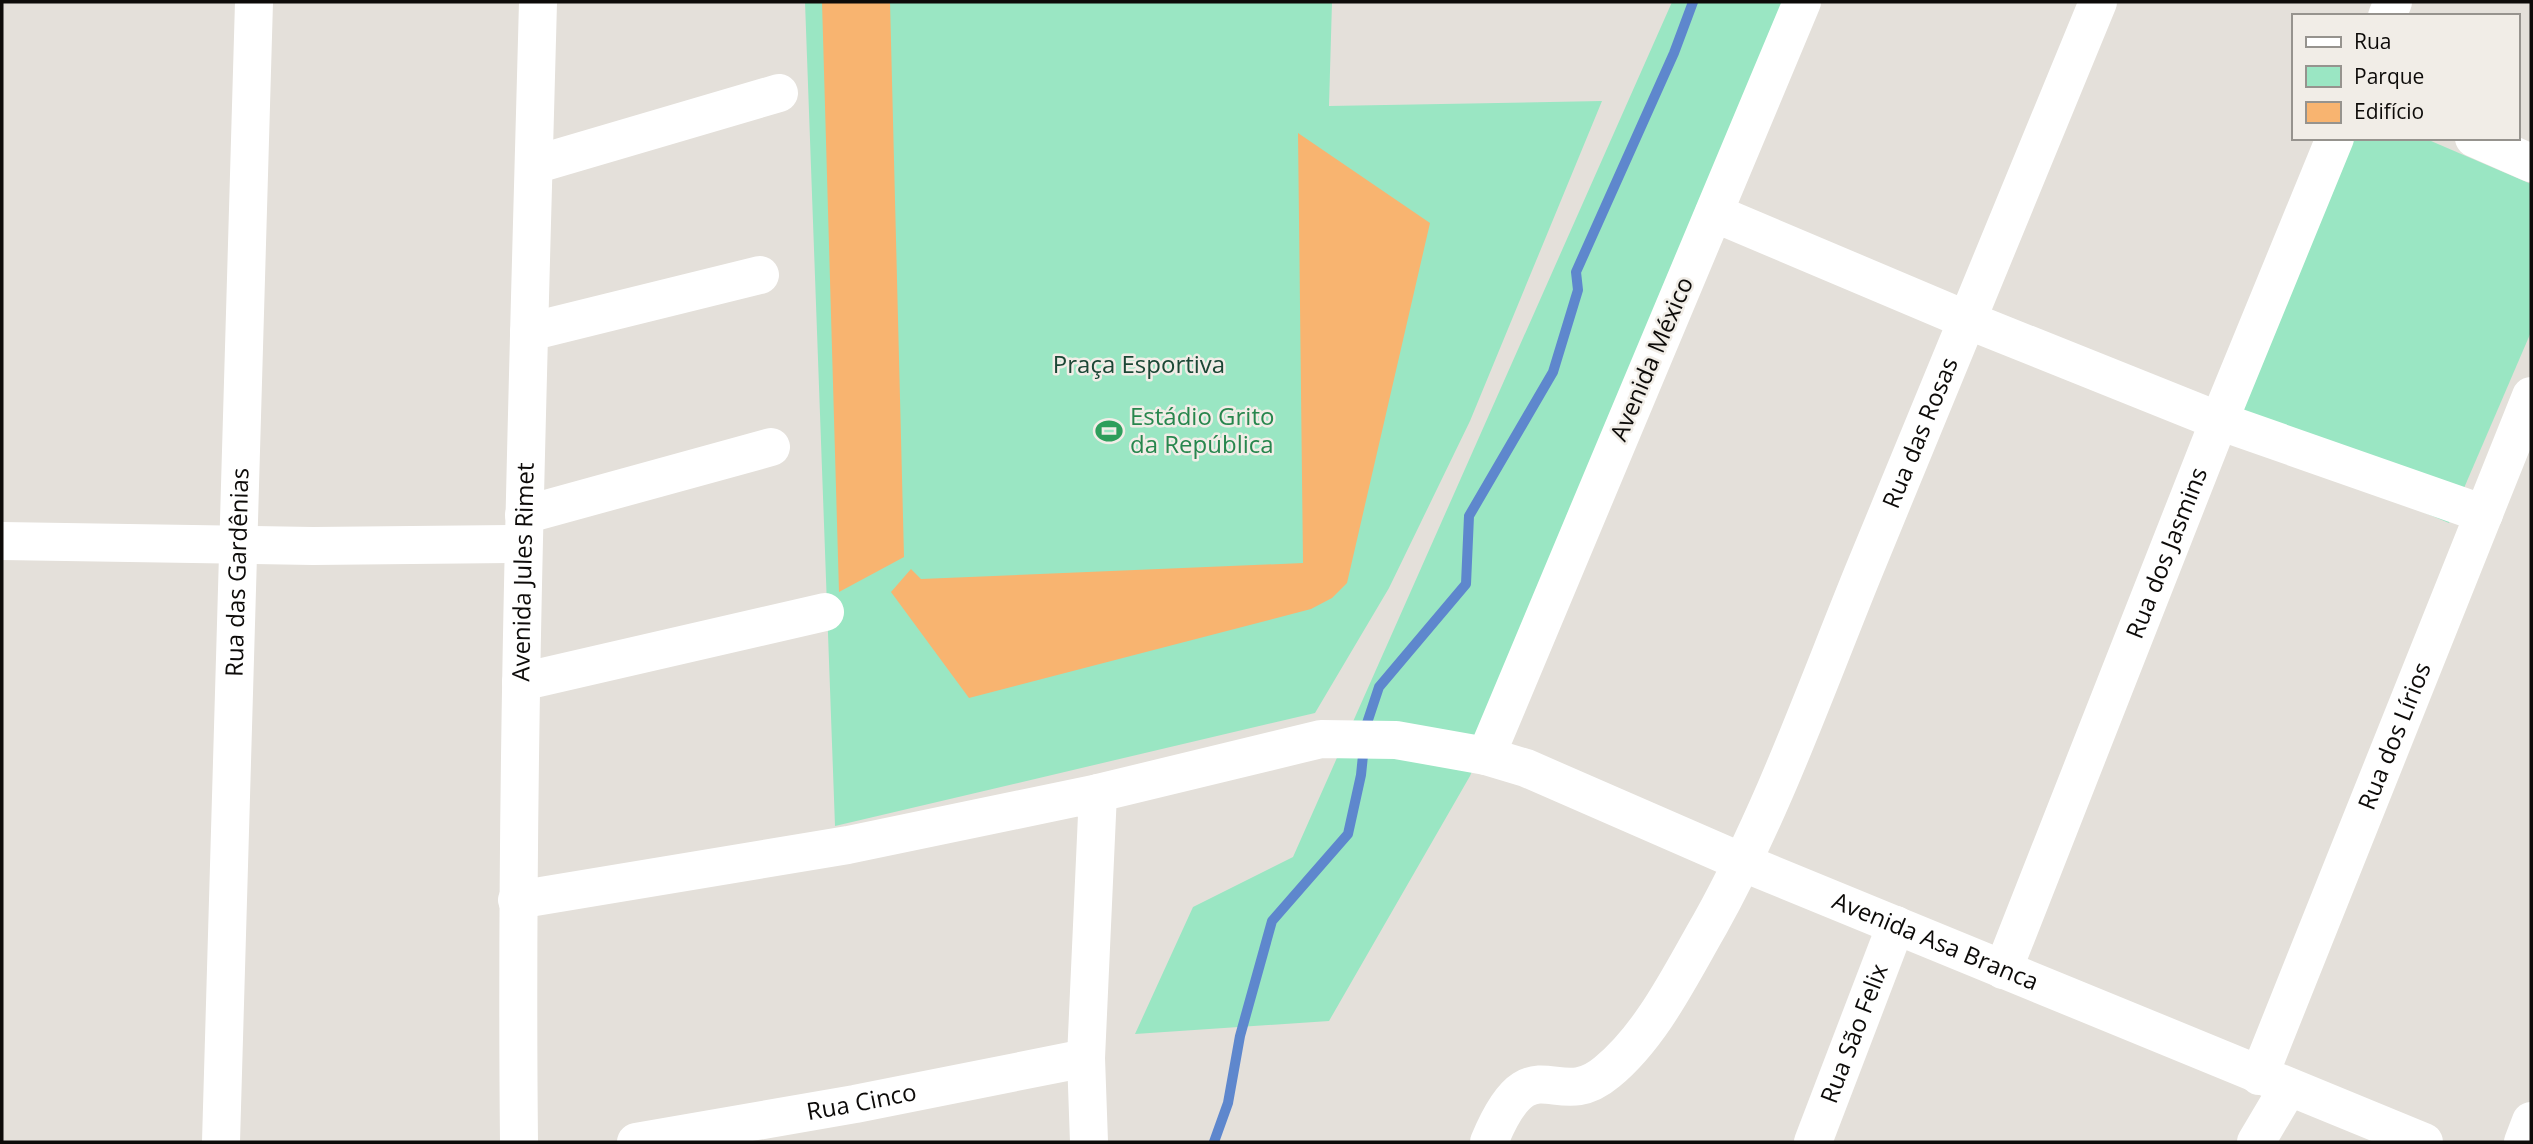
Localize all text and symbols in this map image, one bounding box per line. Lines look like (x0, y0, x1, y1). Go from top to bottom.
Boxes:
legend (2292, 14, 2519, 140)
text: Rua (2354, 27, 2392, 55)
text: Parque (2354, 62, 2424, 90)
text: Edifício (2354, 97, 2424, 125)
street label: Avenida México (1601, 271, 1700, 446)
park label: Praça Esportiva (1053, 347, 1225, 380)
street label: Rua das Rosas (1873, 352, 1965, 513)
place label: Estádio Grito da República (1130, 399, 1274, 460)
sports icon: Estádio Grito da República (1094, 416, 1124, 446)
street label: Avenida Jules Rimet (503, 462, 541, 682)
street label: Rua dos Jasmins (2117, 462, 2214, 643)
street label: Rua das Gardênias (216, 467, 256, 677)
street label: Rua dos Lírios (2349, 657, 2438, 814)
street label: Avenida Asa Branca (1828, 883, 2044, 997)
street label: Rua São Felix (1811, 958, 1895, 1108)
street label: Rua Cinco (804, 1074, 919, 1127)

